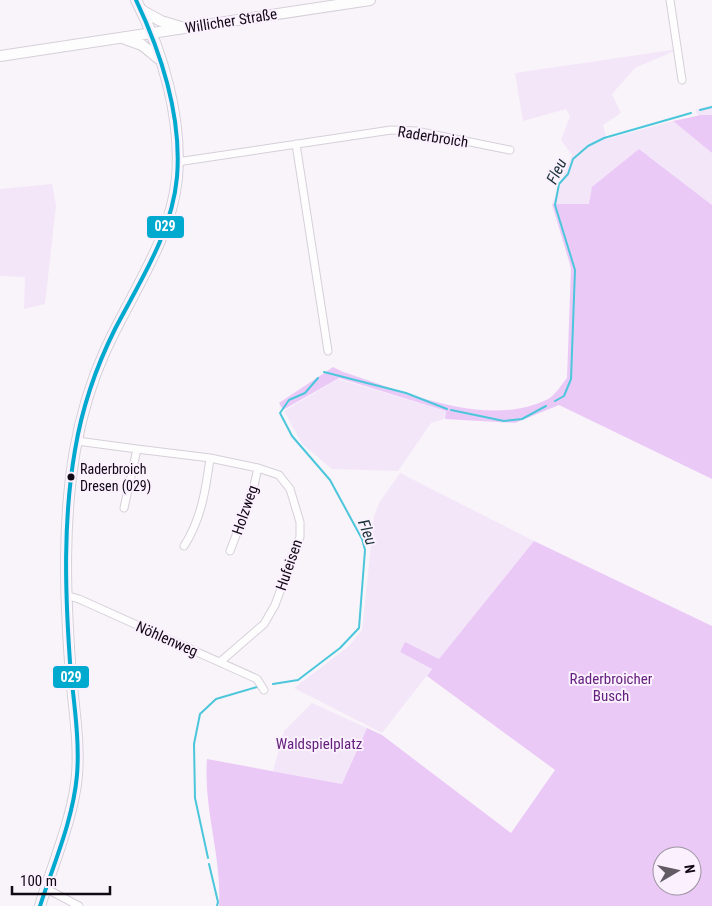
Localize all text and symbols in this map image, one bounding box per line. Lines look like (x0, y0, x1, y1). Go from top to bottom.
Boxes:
street label: Willicher Straße (184, 5, 278, 37)
street label: Raderbroich (396, 123, 470, 151)
water label: Fleu (542, 155, 571, 187)
line badge: 029 (146, 215, 185, 239)
text: 029 (154, 218, 176, 234)
place label: Raderbroich Dresen (029) (80, 461, 151, 495)
marker: Raderbroich Dresen (029) (66, 472, 76, 482)
street label: Holzweg (228, 483, 262, 537)
water label: Fleu (354, 517, 381, 548)
street label: Hufeisen (272, 537, 306, 593)
street label: Nöhlenweg (133, 617, 201, 661)
line badge: 029 (52, 665, 90, 689)
text: 029 (60, 669, 82, 685)
park label: Raderbroicher Busch (570, 670, 653, 705)
park label: Waldspielplatz (276, 735, 362, 753)
north arrow (652, 846, 702, 896)
text: N (681, 863, 698, 874)
scale bar (12, 864, 110, 896)
text: 100 m (20, 872, 57, 890)

